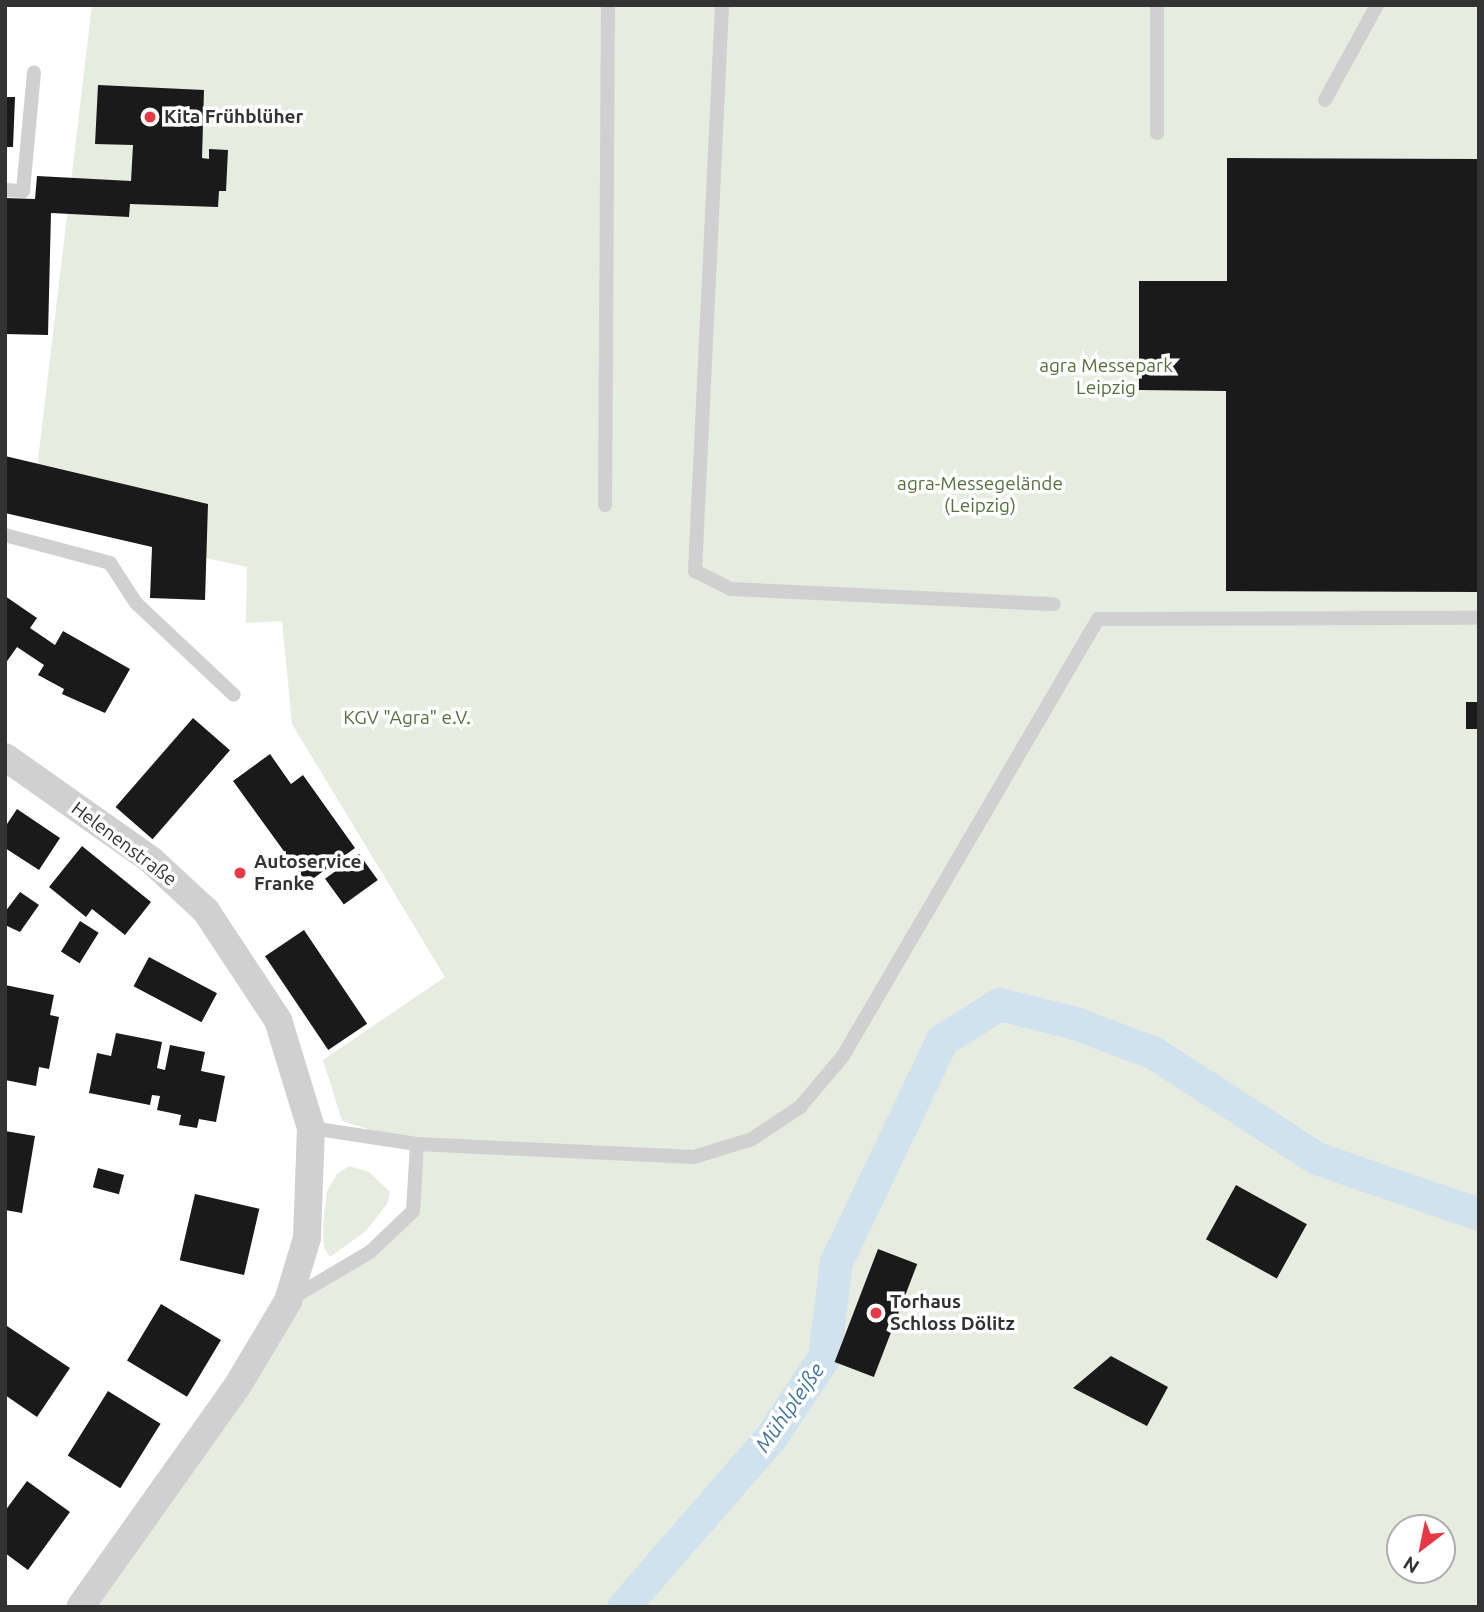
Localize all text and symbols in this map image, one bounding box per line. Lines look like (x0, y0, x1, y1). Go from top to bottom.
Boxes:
place label: Kita Frühblüher (164, 106, 303, 128)
marker: Kita Frühblüher (142, 109, 158, 125)
park label: agra Messepark Leipzig (1039, 355, 1173, 399)
park label: agra-Messegelände (Leipzig) (897, 473, 1063, 517)
park label: KGV "Agra" e.V. (343, 707, 471, 729)
street label: Helenenstraße (67, 797, 181, 891)
place label: Autoservice Franke (254, 851, 361, 895)
marker: Autoservice Franke (232, 865, 248, 881)
place label: Torhaus Schloss Dölitz (890, 1291, 1015, 1335)
marker: Torhaus Schloss Dölitz (868, 1305, 884, 1321)
water label: Mühlpleiße (749, 1358, 829, 1456)
north arrow (1386, 1514, 1456, 1584)
text: N (1399, 1552, 1423, 1578)

